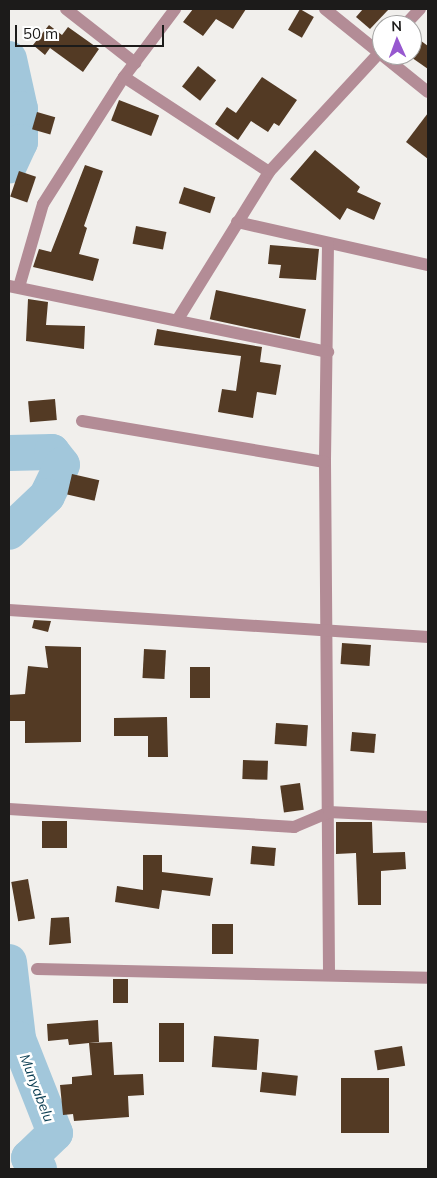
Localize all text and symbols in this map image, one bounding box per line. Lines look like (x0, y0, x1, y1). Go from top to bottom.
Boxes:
scale bar (18, 15, 166, 47)
north arrow (372, 15, 422, 65)
text: N (391, 17, 402, 35)
text: 50 m (23, 24, 58, 43)
water label: Munyabelu (16, 1052, 58, 1124)

